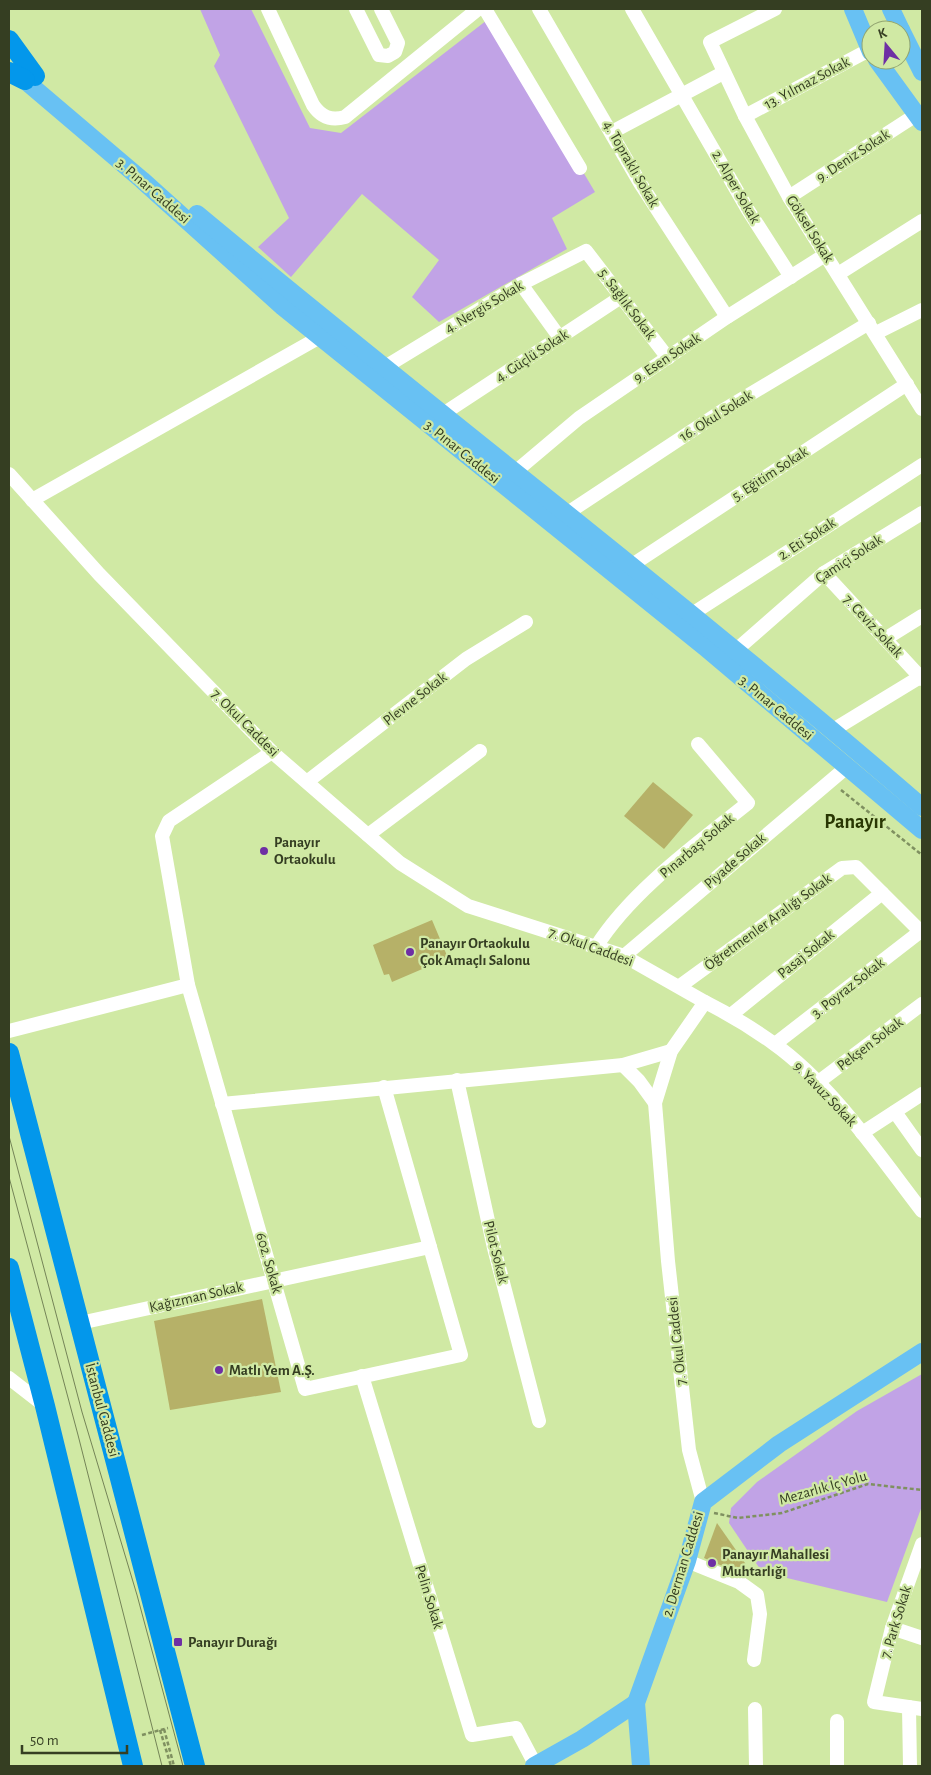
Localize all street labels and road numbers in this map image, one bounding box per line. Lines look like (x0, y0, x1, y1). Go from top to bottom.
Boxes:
street label: 13. Yılmaz Sokak (762, 54, 852, 112)
street label: 4. Topraklı Sokak (600, 118, 662, 210)
street label: 9. Deniz Sokak (814, 127, 892, 185)
street label: 2. Alper Sokak (709, 148, 763, 226)
street label: 3. Pınar Caddesi (113, 155, 193, 227)
street label: Göksel Sokak (783, 193, 837, 265)
street label: 5. Sağlık Sokak (596, 266, 658, 342)
street label: 4. Nergis Sokak (442, 278, 526, 336)
street label: 4. Güçlü Sokak (493, 327, 571, 385)
street label: 9. Esen Sokak (631, 330, 703, 386)
street label: 16. Okul Sokak (677, 388, 755, 444)
street label: 3. Pınar Caddesi (422, 417, 502, 487)
street label: 5. Eğitim Sokak (729, 444, 811, 504)
street label: 2. Eti Sokak (776, 515, 838, 563)
street label: Çamiçi Sokak (813, 532, 885, 586)
street label: 7. Ceviz Sokak (840, 592, 906, 660)
street label: Plevne Sokak (380, 669, 450, 728)
street label: 3. Pınar Caddesi (736, 673, 816, 743)
street label: 7. Okul Caddesi (208, 686, 282, 760)
street label: Pınarbaşı Sokak (657, 811, 737, 881)
street label: Piyade Sokak (701, 830, 769, 892)
street label: Öğretmenler Aralığı Sokak (700, 869, 835, 973)
street label: 7. Okul Caddesi (547, 925, 635, 969)
street label: Pasaj Sokak (775, 927, 837, 981)
street label: 3. Poyraz Sokak (809, 955, 887, 1021)
street label: Pekşen Sokak (834, 1014, 906, 1073)
street label: 9. Yavuz Sokak (791, 1059, 860, 1129)
street label: Pilot Sokak (481, 1219, 511, 1285)
street label: 602. Sokak (253, 1231, 285, 1295)
street label: Kağızman Sokak (148, 1279, 244, 1315)
street label: 7. Okul Caddesi (665, 1296, 689, 1386)
street label: İstanbul Caddesi (82, 1361, 124, 1459)
street label: Mezarlık İç Yolu (777, 1466, 869, 1508)
street label: 2. Derman Caddesi (660, 1509, 706, 1619)
street label: Pelin Sokak (412, 1563, 446, 1631)
street label: 7. Park Sokak (878, 1584, 914, 1660)

